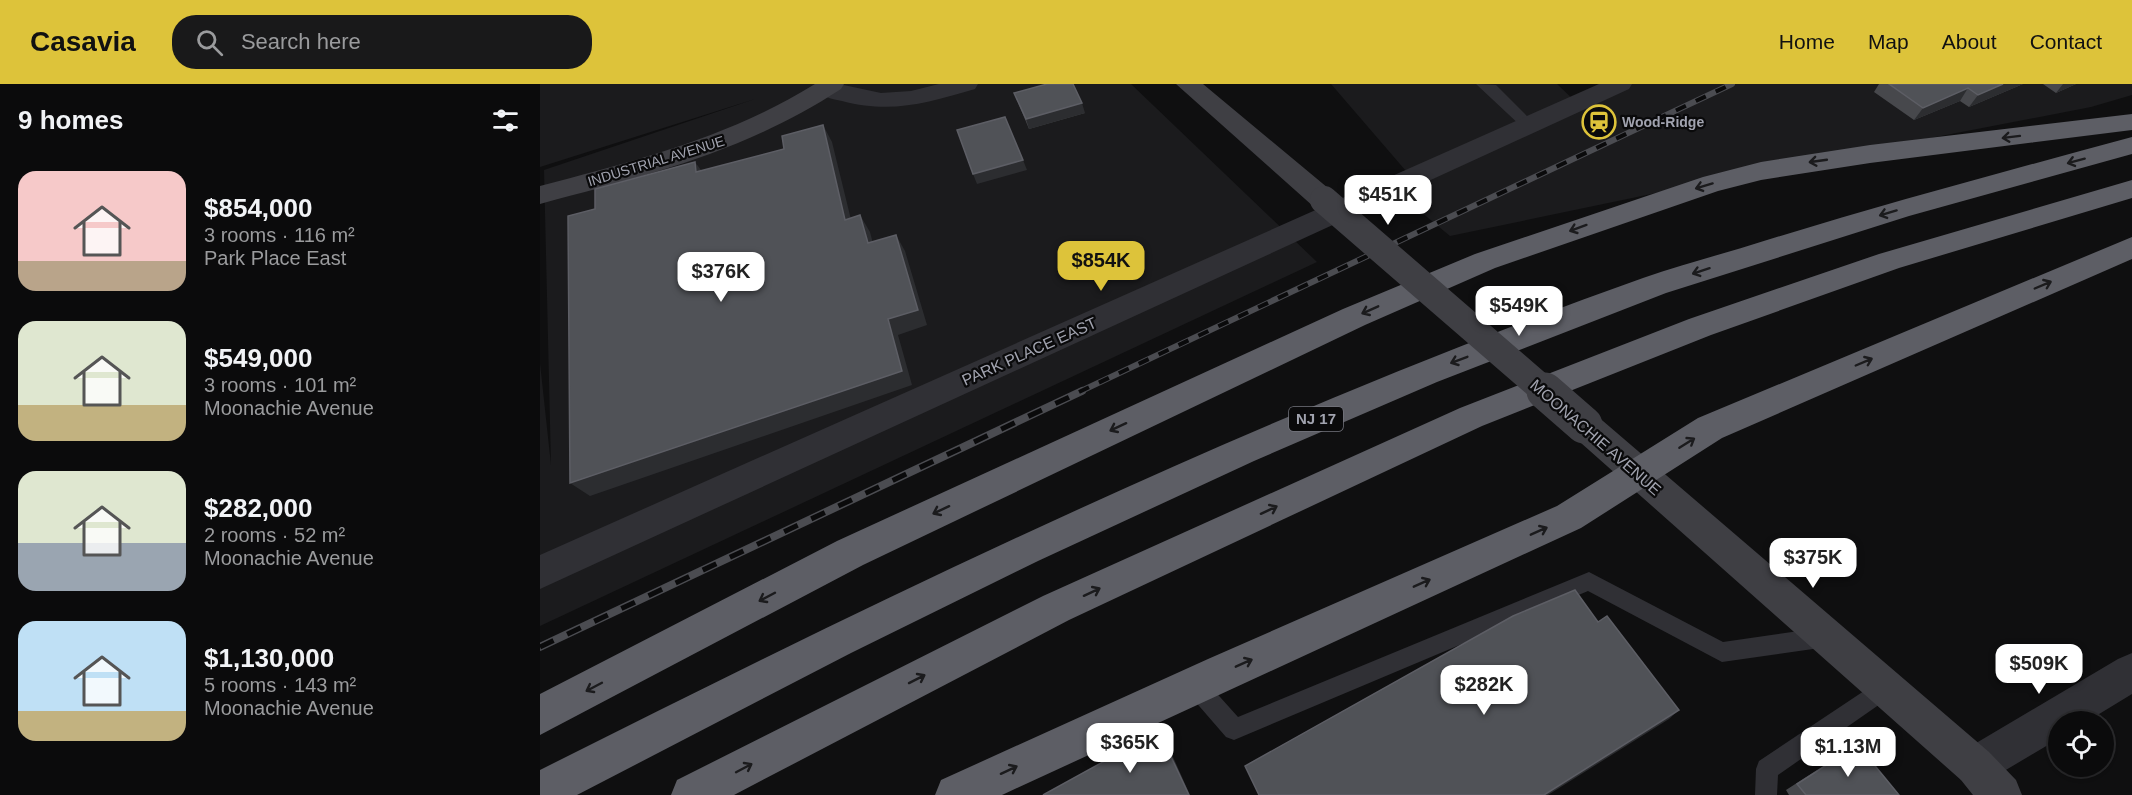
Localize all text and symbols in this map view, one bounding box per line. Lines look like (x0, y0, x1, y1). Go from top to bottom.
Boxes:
search box (172, 15, 592, 69)
text: Casavia (30, 26, 136, 57)
icon: search (193, 26, 226, 59)
text: Search here (241, 29, 361, 54)
text: Home (1779, 30, 1835, 53)
text: Map (1868, 30, 1909, 53)
text: About (1942, 30, 1997, 53)
text: Contact (2030, 30, 2102, 53)
icon: filters (489, 104, 522, 137)
station icon: Wood-Ridge (1581, 104, 1617, 140)
text: 9 homes (18, 105, 124, 135)
place label: Wood-Ridge (1622, 114, 1704, 130)
one-way arrow (2002, 131, 2022, 142)
street label: INDUSTRIAL AVENUE (586, 133, 726, 189)
one-way arrow (1809, 155, 1828, 166)
one-way arrow (2067, 156, 2086, 167)
pin: $451K (1346, 175, 1430, 226)
one-way arrow (1695, 181, 1714, 192)
text: $451K (1359, 183, 1417, 205)
text: $854,000 (204, 193, 312, 223)
icon: home (66, 195, 138, 267)
one-way arrow (1879, 208, 1898, 219)
one-way arrow (1569, 223, 1588, 234)
text: 3 rooms · 116 m² (204, 224, 355, 246)
pin: $854K (1059, 241, 1143, 292)
text: Park Place East (204, 247, 346, 269)
text: $854K (1072, 249, 1130, 271)
pin: $376K (679, 252, 763, 303)
text: $376K (692, 260, 750, 282)
one-way arrow (1692, 266, 1711, 277)
one-way arrow (2034, 279, 2052, 291)
pin: $549K (1477, 286, 1561, 337)
text: $549K (1490, 294, 1548, 316)
one-way arrow (1361, 305, 1379, 316)
street label: PARK PLACE EAST (959, 314, 1099, 389)
text: $549,000 (204, 343, 312, 373)
icon: home (66, 345, 138, 417)
one-way arrow (1451, 355, 1469, 366)
one-way arrow (1855, 356, 1873, 367)
text: 3 rooms · 101 m² (204, 374, 356, 396)
street label: MOONACHIE AVENUE (1527, 376, 1664, 499)
text: Moonachie Avenue (204, 397, 374, 419)
road number: NJ 17 (1289, 407, 1343, 431)
one-way arrow (1109, 422, 1127, 434)
one-way arrow (1678, 436, 1695, 448)
text: $282,000 (204, 493, 312, 523)
icon: home (66, 495, 138, 567)
one-way arrow (1259, 504, 1277, 515)
one-way arrow (933, 505, 951, 517)
text: 2 rooms · 52 m² (204, 524, 345, 546)
one-way arrow (1529, 524, 1547, 536)
pin: $375K (1771, 538, 1855, 589)
text: $375K (1784, 546, 1842, 568)
text: Moonachie Avenue (204, 547, 374, 569)
one-way arrow (1412, 577, 1430, 588)
one-way arrow (1082, 585, 1100, 597)
one-way arrow (758, 592, 776, 603)
text: $1,130,000 (204, 643, 334, 673)
pin: $509K (1997, 644, 2081, 695)
icon: home (66, 645, 138, 717)
text: $509K (2010, 652, 2068, 674)
one-way arrow (1234, 656, 1252, 668)
pin: $282K (1442, 665, 1526, 716)
one-way arrow (908, 672, 926, 684)
text: $282K (1455, 673, 1513, 695)
text: 5 rooms · 143 m² (204, 674, 356, 696)
one-way arrow (585, 682, 603, 693)
text: Moonachie Avenue (204, 697, 374, 719)
map controls (2048, 711, 2114, 777)
button: locate (2048, 711, 2114, 777)
pin: $365K (1088, 723, 1172, 774)
pin: $1.13M (1799, 727, 1897, 778)
text: $365K (1101, 731, 1159, 753)
text: $1.13M (1815, 735, 1881, 757)
one-way arrow (734, 761, 752, 773)
one-way arrow (1000, 764, 1018, 776)

